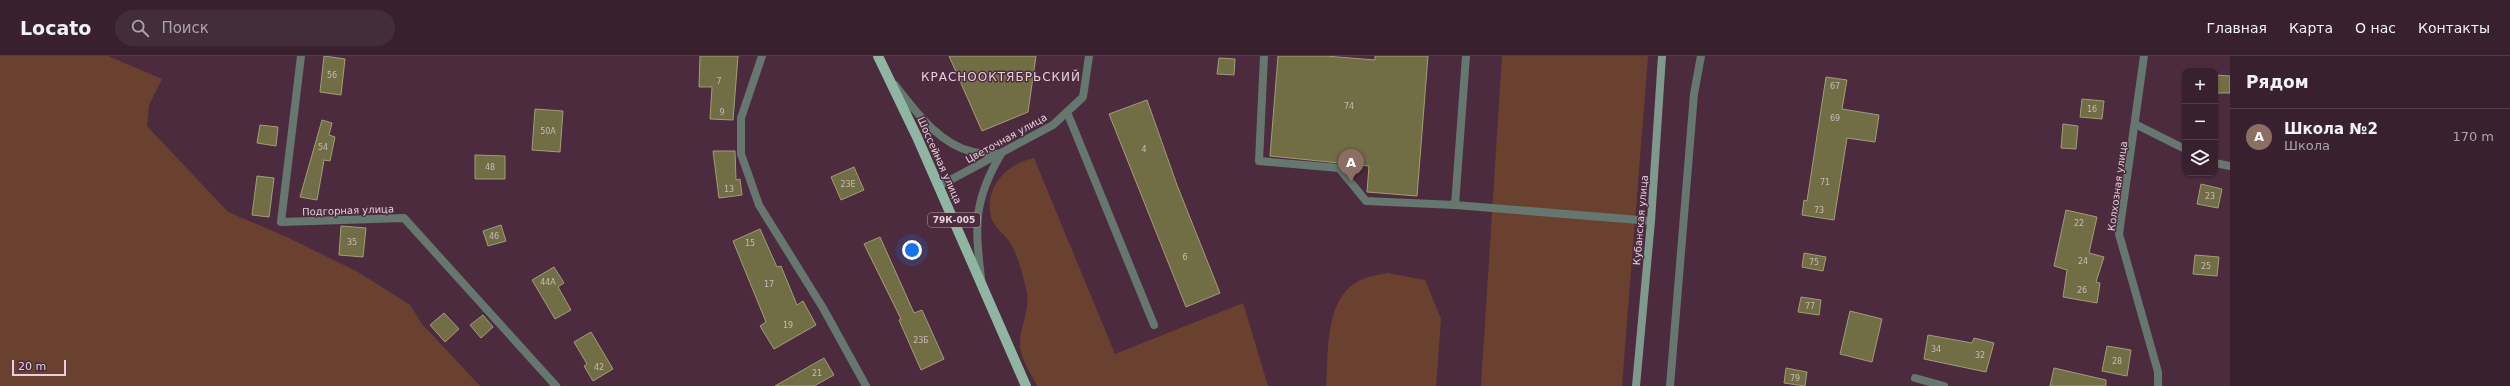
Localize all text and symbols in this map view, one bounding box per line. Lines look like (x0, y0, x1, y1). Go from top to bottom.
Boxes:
search box (115, 10, 395, 46)
text: Locato (20, 17, 91, 39)
icon: search (129, 17, 151, 39)
text: Поиск (161, 19, 209, 37)
text: Главная (2206, 20, 2267, 36)
text: Карта (2289, 20, 2333, 36)
text: О нас (2355, 20, 2396, 36)
text: Контакты (2418, 20, 2490, 36)
map controls (2182, 68, 2218, 176)
button: + (2182, 68, 2218, 104)
district label: КРАСНООКТЯБРЬСКИЙ (921, 69, 1081, 84)
house number: 56 (327, 71, 337, 80)
text: Рядом (2246, 72, 2309, 92)
house number: 7 (716, 77, 722, 86)
house number: 67 (1830, 82, 1840, 91)
house number: 74 (1344, 102, 1354, 111)
button: − (2182, 104, 2218, 140)
house number: 16 (2087, 105, 2097, 114)
house number: 9 (719, 108, 725, 117)
street label: Цветочная улица (964, 112, 1049, 165)
house number: 69 (1830, 114, 1840, 123)
street label: Шоссейная улица (915, 115, 964, 205)
text: Школа №2 (2284, 120, 2378, 138)
house number: 50А (540, 127, 556, 136)
text: A (2254, 129, 2264, 144)
text: 170 m (2452, 129, 2494, 144)
text: Школа (2284, 138, 2330, 153)
street label: Колхозная улица (2106, 140, 2129, 232)
button: layers (2182, 140, 2218, 176)
house number: 54 (318, 143, 328, 152)
house number: 4 (1141, 145, 1147, 154)
pin: A (1338, 149, 1364, 182)
house number: 48 (485, 163, 495, 172)
street label: Кубанская улица (1631, 175, 1650, 266)
house number: 71 (1820, 178, 1830, 187)
house number: 23Е (840, 180, 856, 189)
house number: 13 (724, 185, 734, 194)
house number: 23 (2205, 192, 2215, 201)
street label: Подгорная улица (302, 203, 394, 218)
house number: 73 (1814, 206, 1824, 215)
road number: 79К-005 (928, 213, 980, 227)
house number: 22 (2074, 219, 2084, 228)
house number: 46 (489, 232, 499, 241)
house number: 35 (347, 238, 357, 247)
house number: 15 (745, 239, 755, 248)
your location (902, 240, 922, 260)
house number: 6 (1182, 253, 1188, 262)
house number: 24 (2078, 257, 2088, 266)
house number: 75 (1809, 258, 1819, 267)
house number: 25 (2201, 262, 2211, 271)
house number: 44А (540, 278, 556, 287)
house number: 17 (764, 280, 774, 289)
house number: 26 (2077, 286, 2087, 295)
house number: 77 (1805, 302, 1815, 311)
house number: 19 (783, 321, 793, 330)
house number: 23Б (913, 336, 929, 345)
house number: 34 (1931, 345, 1941, 354)
house number: 32 (1975, 351, 1985, 360)
house number: 28 (2112, 357, 2122, 366)
scale bar (12, 358, 66, 377)
text: 20 m (18, 360, 46, 373)
house number: 42 (594, 363, 604, 372)
house number: 21 (812, 369, 822, 378)
house number: 79 (1790, 374, 1800, 383)

